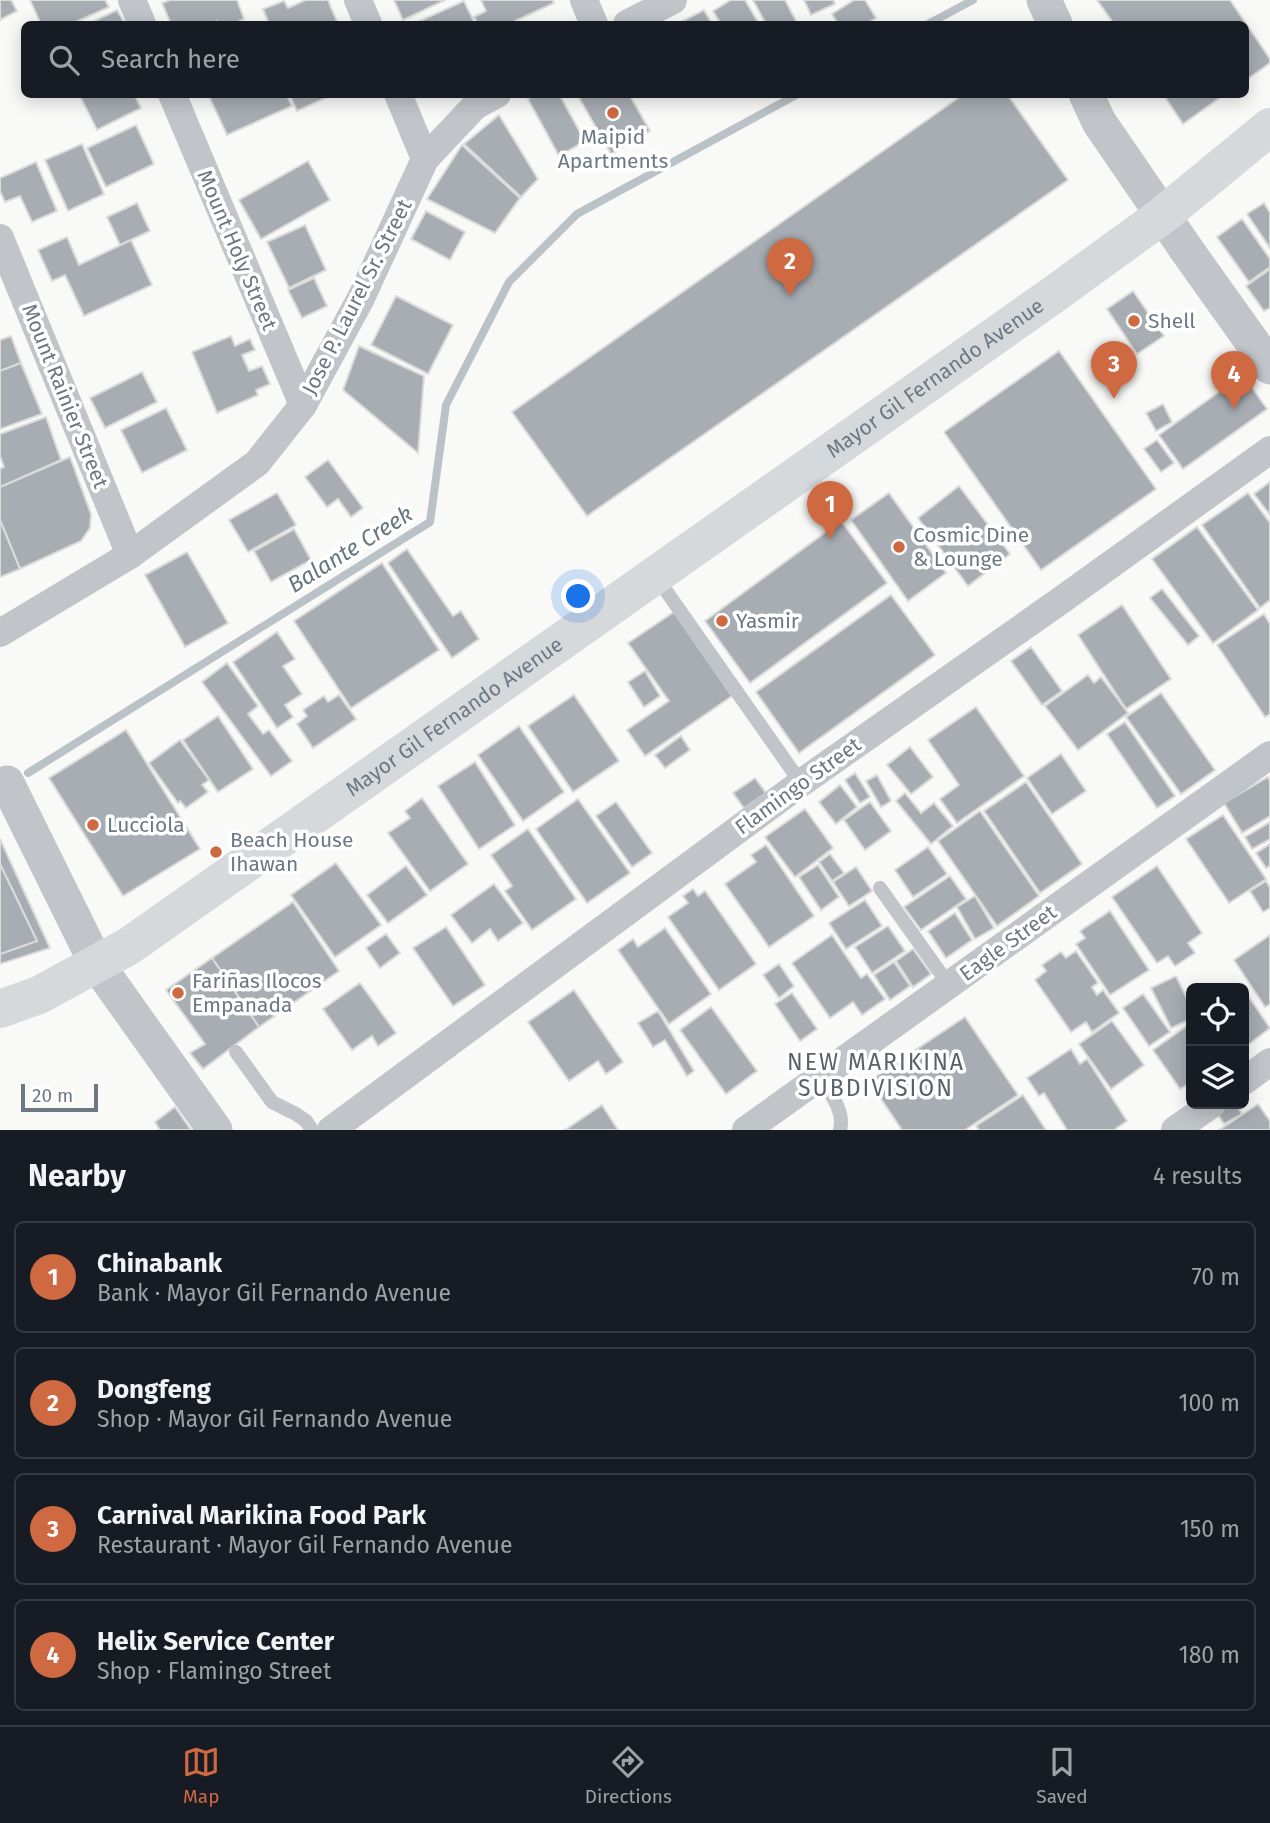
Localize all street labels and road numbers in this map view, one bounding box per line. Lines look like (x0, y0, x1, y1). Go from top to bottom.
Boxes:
street label: Mount Holy Street (192, 166, 283, 334)
street label: Jose P. Laurel Sr. Street (296, 195, 418, 399)
street label: Mayor Gil Fernando Avenue (821, 293, 1049, 464)
street label: Mount Rainier Street (16, 300, 114, 492)
street label: Mayor Gil Fernando Avenue (341, 631, 568, 802)
street label: Flamingo Street (730, 731, 866, 840)
street label: Eagle Street (955, 899, 1062, 987)

